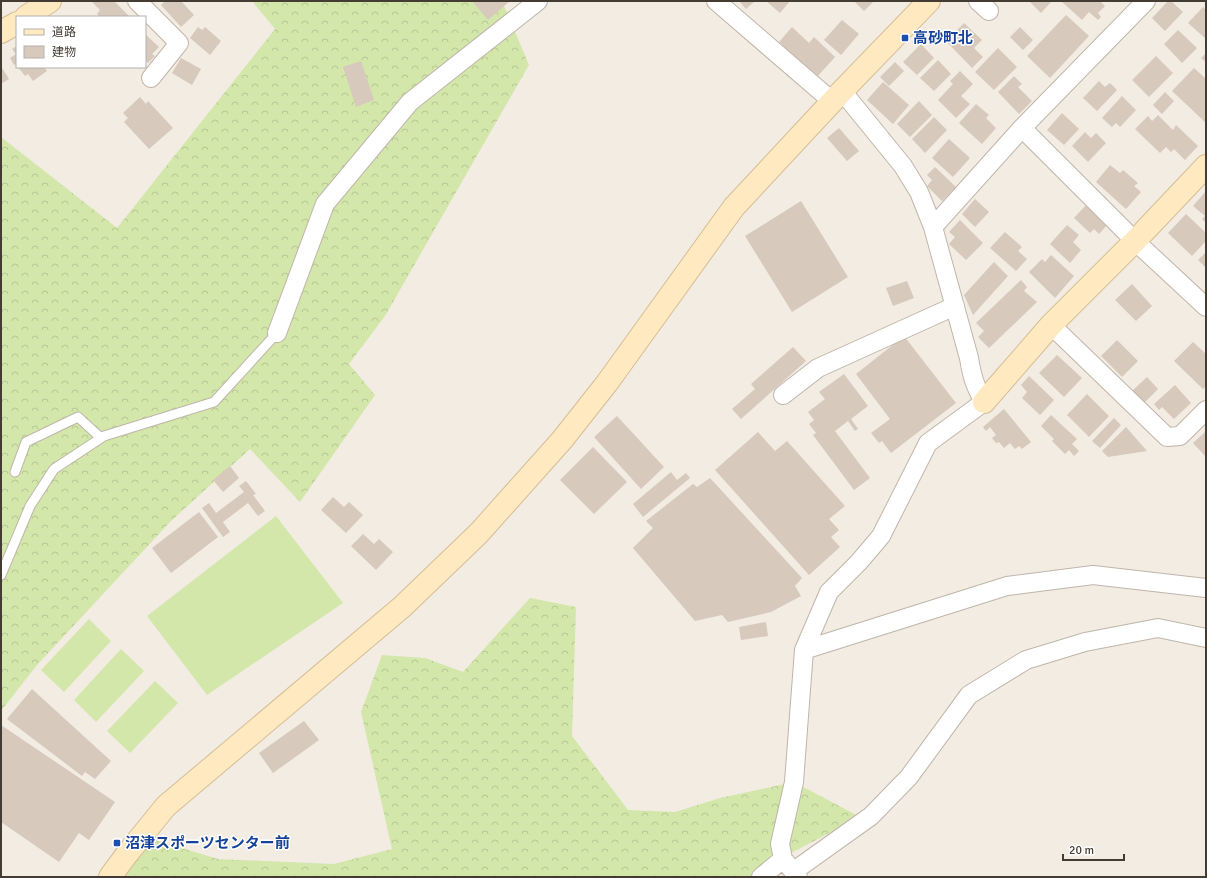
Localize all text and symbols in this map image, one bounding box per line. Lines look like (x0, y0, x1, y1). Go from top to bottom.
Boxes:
legend (16, 16, 146, 68)
text: 道路 (52, 25, 76, 40)
place label: 高砂町北 (913, 29, 973, 47)
marker: 高砂町北 (900, 33, 910, 43)
text: 建物 (52, 45, 76, 60)
place label: 沼津スポーツセンター前 (125, 834, 290, 852)
scale bar (1063, 836, 1124, 862)
marker: 沼津スポーツセンター前 (112, 838, 122, 848)
text: 20 m (1069, 843, 1094, 858)

